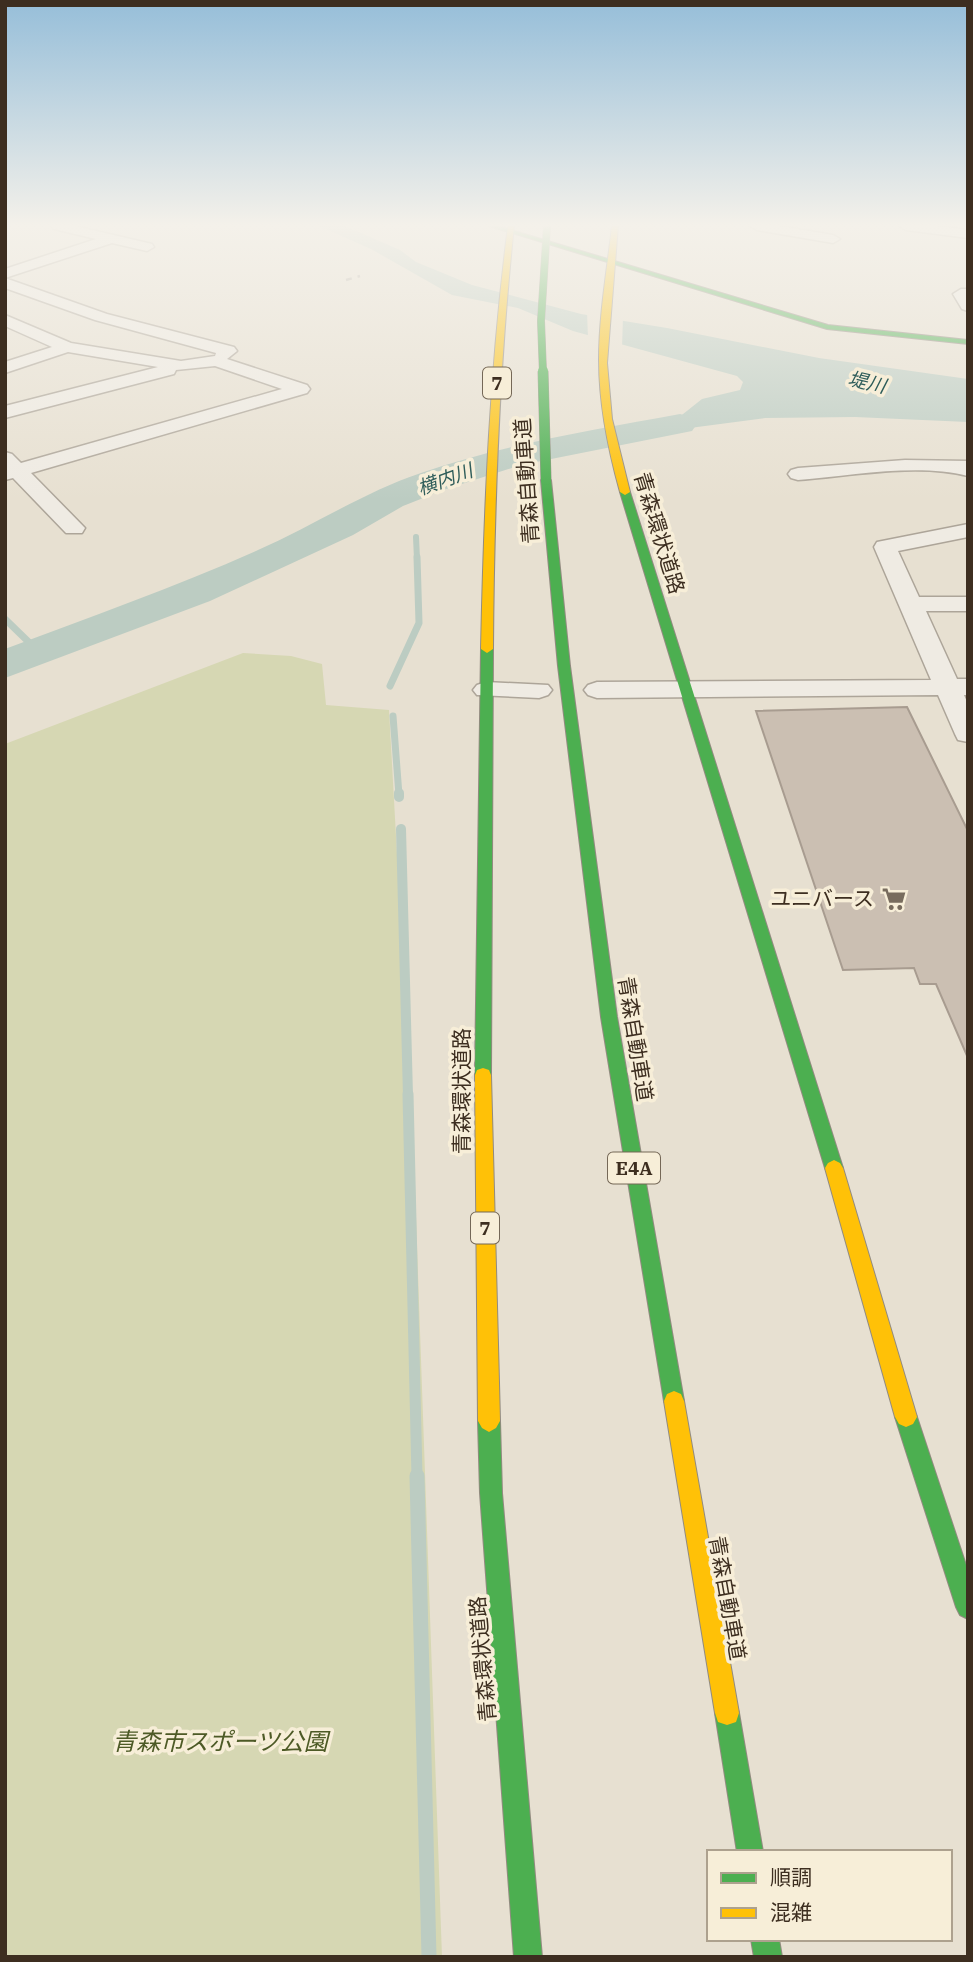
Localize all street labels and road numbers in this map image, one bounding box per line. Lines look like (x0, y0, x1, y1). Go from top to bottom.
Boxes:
road number: 7 (483, 368, 511, 398)
street label: 青森自動車道 (508, 417, 544, 545)
street label: 青森環状道路 (628, 468, 692, 597)
street label: 青森自動車道 (612, 974, 660, 1103)
street label: 青森環状道路 (447, 1028, 475, 1154)
road number: E4A (608, 1152, 660, 1184)
road number: 7 (471, 1212, 499, 1244)
street label: 青森自動車道 (703, 1533, 753, 1662)
street label: 青森環状道路 (463, 1595, 501, 1723)

